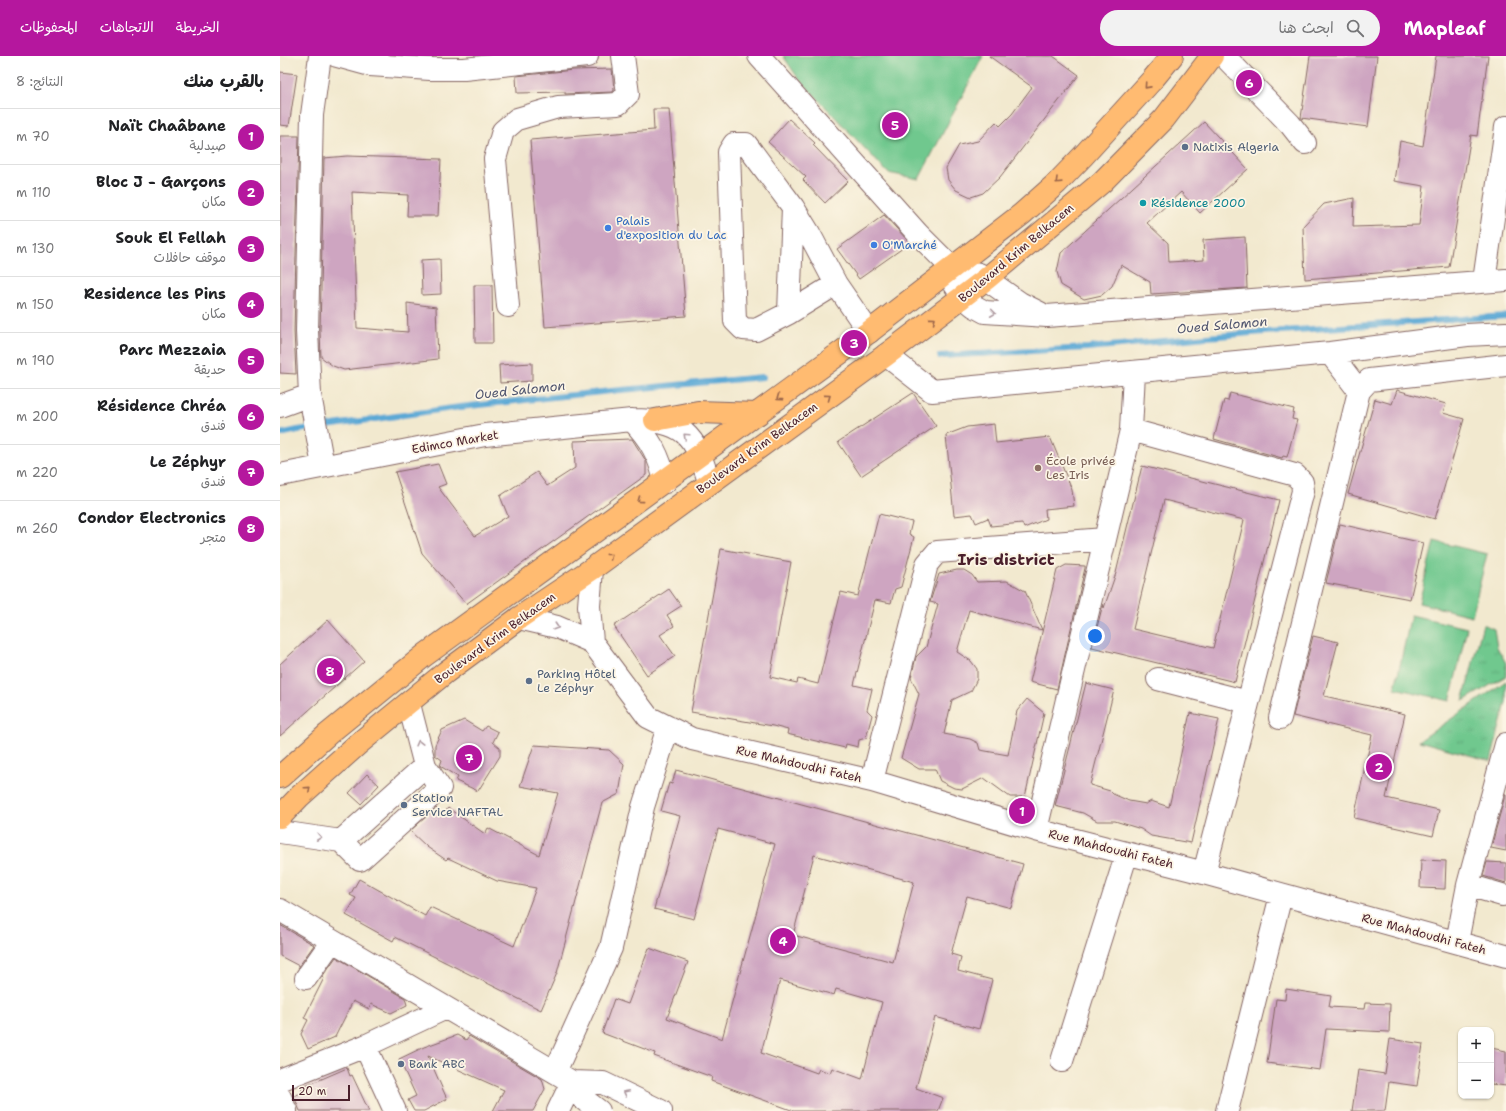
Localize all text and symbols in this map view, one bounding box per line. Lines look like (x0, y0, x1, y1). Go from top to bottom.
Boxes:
search box (1100, 10, 1380, 46)
text: Mapleaf (1404, 16, 1486, 41)
icon: search (1344, 17, 1366, 39)
text: المحفوظات (20, 18, 78, 36)
text: الاتجاهات (100, 18, 154, 36)
text: الخريطة (176, 18, 219, 36)
text: ابحث هنا (1278, 18, 1334, 38)
pin: 6 (1236, 68, 1262, 98)
text: بالقرب منك (184, 70, 264, 92)
text: النتائج: 8 (16, 73, 63, 90)
one-way arrow (1144, 81, 1151, 89)
pin: 5 (882, 110, 908, 140)
text: Naït Chaâbane (108, 116, 226, 136)
text: 70 m (16, 128, 50, 145)
text: 1 (248, 128, 254, 145)
text: صيدلية (189, 137, 226, 154)
place label: Natixis Algeria (1193, 139, 1280, 155)
marker: Natixis Algeria (1180, 142, 1190, 152)
text: Bloc J - Garçons (96, 172, 226, 192)
one-way arrow (1055, 176, 1063, 184)
text: 110 m (16, 184, 51, 201)
text: 2 (246, 184, 256, 201)
text: مكان (202, 193, 226, 210)
place label: Résidence 2000 (1151, 195, 1246, 211)
marker: Résidence 2000 (1138, 198, 1148, 208)
street label: Boulevard Krim Belkacem (955, 200, 1077, 306)
place label: Palais d'exposition du Lac (616, 213, 727, 243)
marker: Palais d'exposition du Lac (603, 223, 613, 233)
text: Souk El Fellah (116, 228, 226, 248)
place label: O'Marché (882, 237, 937, 253)
text: 130 m (16, 240, 54, 257)
text: 3 (246, 240, 256, 257)
marker: O'Marché (869, 240, 879, 250)
text: موقف حافلات (153, 249, 226, 266)
text: Residence les Pins (84, 284, 226, 304)
text: 150 m (16, 296, 54, 313)
text: 4 (246, 296, 256, 313)
text: مكان (202, 305, 226, 322)
one-way arrow (990, 308, 996, 317)
water label: Oued Salomon (1176, 313, 1268, 337)
one-way arrow (928, 318, 935, 325)
pin: 3 (841, 328, 867, 358)
text: Parc Mezzaia (119, 340, 226, 360)
text: 190 m (16, 352, 55, 369)
text: 5 (247, 352, 255, 369)
text: حديقة (194, 361, 226, 378)
water label: Oued Salomon (474, 377, 566, 403)
one-way arrow (776, 393, 783, 400)
one-way arrow (823, 395, 830, 402)
text: Résidence Chréa (97, 396, 226, 416)
street label: Boulevard Krim Belkacem (693, 399, 821, 497)
text: 200 m (16, 408, 58, 425)
text: 6 (246, 408, 256, 425)
text: فندق (201, 417, 226, 434)
street label: Edimco Market (410, 427, 500, 457)
one-way arrow (683, 433, 691, 440)
text: Le Zéphyr (150, 452, 226, 472)
place label: École privée Les Iris (1046, 453, 1116, 483)
marker: École privée Les Iris (1033, 463, 1043, 473)
text: 220 m (16, 464, 58, 481)
text: 7 (246, 464, 256, 481)
text: فندق (201, 473, 226, 490)
one-way arrow (637, 495, 644, 503)
text: Condor Electronics (78, 508, 226, 528)
text: 260 m (16, 520, 58, 537)
text: 8 (246, 520, 256, 537)
text: متجر (201, 529, 226, 546)
district label: Iris district (958, 549, 1055, 570)
one-way arrow (605, 554, 612, 561)
street label: Boulevard Krim Belkacem (431, 589, 559, 687)
one-way arrow (553, 622, 560, 631)
your location (1085, 626, 1105, 646)
pin: 8 (317, 656, 343, 686)
place label: Parking Hôtel Le Zéphyr (537, 666, 616, 696)
marker: Parking Hôtel Le Zéphyr (524, 676, 534, 686)
one-way arrow (415, 740, 424, 747)
street label: Rue Mahdoudhi Fateh (735, 742, 863, 786)
pin: 7 (456, 743, 482, 773)
pin: 2 (1366, 752, 1392, 782)
one-way arrow (303, 787, 310, 794)
place label: Station Service NAFTAL (412, 790, 503, 820)
pin: 1 (1009, 796, 1035, 826)
marker: Station Service NAFTAL (399, 800, 409, 810)
street label: Rue Mahdoudhi Fateh (1047, 826, 1175, 872)
one-way arrow (316, 832, 322, 841)
street label: Rue Mahdoudhi Fateh (1360, 910, 1488, 958)
pin: 4 (770, 926, 796, 956)
map controls (1458, 1027, 1494, 1099)
button: + (1458, 1027, 1494, 1063)
place label: Bank ABC (409, 1056, 465, 1072)
marker: Bank ABC (396, 1059, 406, 1069)
button: − (1458, 1063, 1494, 1099)
scale bar (292, 1083, 350, 1102)
text: 20 m (298, 1084, 326, 1099)
one-way arrow (623, 1091, 631, 1098)

